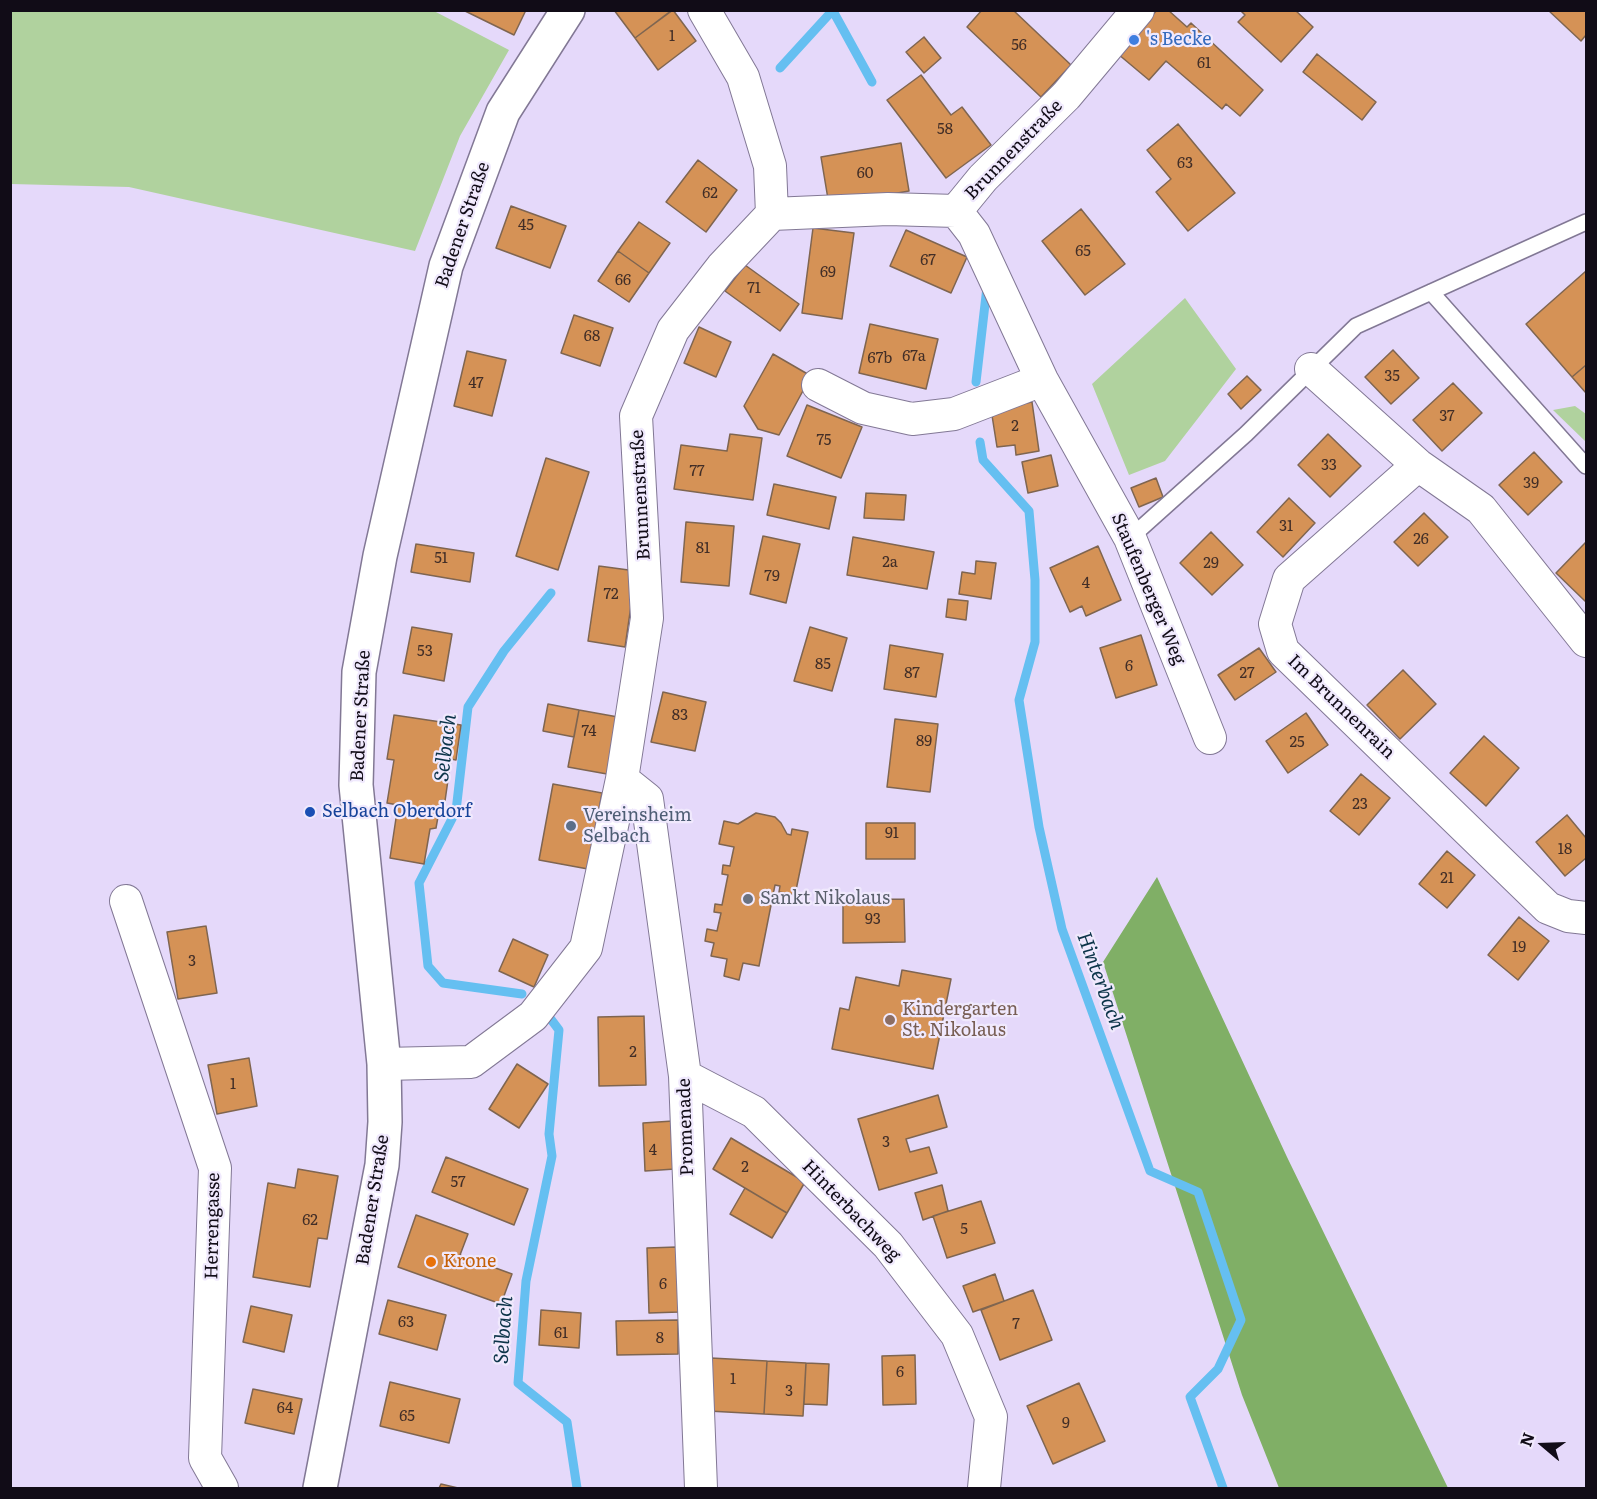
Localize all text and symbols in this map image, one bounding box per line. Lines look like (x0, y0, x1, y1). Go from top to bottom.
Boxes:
house number: 1 (669, 28, 675, 46)
place label: 's Becke (1146, 29, 1212, 51)
marker: 's Becke (1127, 33, 1141, 47)
house number: 56 (1011, 37, 1027, 55)
house number: 61 (1197, 55, 1211, 73)
street label: Brunnenstraße (961, 95, 1067, 205)
house number: 58 (937, 121, 953, 139)
house number: 63 (1177, 155, 1193, 173)
street label: Badener Straße (431, 159, 495, 291)
house number: 60 (857, 165, 873, 183)
house number: 62 (702, 185, 718, 203)
house number: 45 (518, 217, 534, 235)
house number: 65 (1075, 243, 1091, 261)
house number: 67 (920, 252, 936, 270)
house number: 69 (820, 264, 836, 282)
house number: 66 (615, 272, 631, 290)
house number: 71 (747, 280, 761, 298)
house number: 68 (584, 328, 600, 346)
house number: 67a (902, 348, 926, 366)
house number: 67b (868, 350, 892, 368)
house number: 35 (1384, 368, 1400, 386)
house number: 47 (468, 375, 484, 393)
house number: 37 (1439, 408, 1455, 426)
house number: 2 (1011, 418, 1019, 436)
street label: Brunnenstraße (627, 429, 655, 561)
house number: 75 (817, 432, 831, 450)
house number: 33 (1321, 457, 1337, 475)
house number: 77 (689, 463, 705, 481)
house number: 39 (1523, 475, 1539, 493)
street label: Staufenberger Weg (1106, 510, 1190, 668)
house number: 31 (1279, 518, 1293, 536)
house number: 26 (1413, 531, 1429, 549)
house number: 81 (696, 540, 710, 558)
house number: 51 (434, 550, 448, 568)
house number: 2a (882, 554, 898, 572)
house number: 29 (1203, 555, 1219, 573)
house number: 79 (764, 568, 780, 586)
house number: 4 (1082, 575, 1090, 593)
house number: 72 (603, 586, 619, 604)
house number: 53 (417, 643, 433, 661)
street label: Badener Straße (347, 650, 375, 782)
street label: Im Brunnenrain (1283, 650, 1399, 764)
house number: 85 (815, 656, 831, 674)
house number: 6 (1125, 658, 1133, 676)
house number: 87 (904, 665, 920, 683)
house number: 27 (1239, 665, 1255, 683)
house number: 83 (672, 707, 688, 725)
water label: Selbach (430, 713, 462, 783)
house number: 74 (582, 723, 596, 741)
house number: 89 (916, 733, 932, 751)
house number: 25 (1289, 734, 1305, 752)
house number: 23 (1352, 796, 1368, 814)
place label: Selbach Oberdorf (322, 801, 472, 823)
marker: Selbach Oberdorf (303, 805, 317, 819)
place label: Vereinsheim Selbach (583, 805, 692, 848)
marker: Vereinsheim Selbach (564, 819, 578, 833)
house number: 91 (885, 825, 899, 843)
house number: 18 (1558, 841, 1572, 859)
house number: 21 (1440, 870, 1454, 888)
place label: Sankt Nikolaus (760, 888, 890, 910)
marker: Sankt Nikolaus (741, 892, 755, 906)
house number: 93 (865, 911, 881, 929)
water label: Hinterbach (1071, 929, 1129, 1033)
house number: 19 (1512, 939, 1526, 957)
house number: 3 (188, 953, 196, 971)
place label: Kindergarten St. Nikolaus (902, 999, 1018, 1042)
marker: Kindergarten St. Nikolaus (883, 1013, 897, 1027)
house number: 2 (629, 1044, 637, 1062)
house number: 1 (230, 1076, 236, 1094)
street label: Promenade (674, 1078, 698, 1176)
street label: Badener Straße (352, 1133, 394, 1267)
house number: 3 (882, 1134, 890, 1152)
house number: 4 (649, 1142, 657, 1160)
street label: Hinterbachweg (797, 1156, 905, 1266)
house number: 2 (741, 1159, 749, 1177)
street label: Herrengasse (201, 1172, 225, 1280)
house number: 57 (450, 1174, 466, 1192)
house number: 62 (302, 1212, 318, 1230)
house number: 5 (960, 1221, 968, 1239)
place label: Krone (443, 1251, 496, 1273)
marker: Krone (424, 1255, 438, 1269)
house number: 6 (659, 1276, 667, 1294)
water label: Selbach (490, 1295, 518, 1365)
house number: 63 (398, 1314, 414, 1332)
house number: 7 (1012, 1316, 1020, 1334)
house number: 61 (554, 1325, 568, 1343)
house number: 8 (656, 1330, 664, 1348)
house number: 6 (896, 1364, 904, 1382)
house number: 1 (730, 1371, 736, 1389)
house number: 3 (785, 1383, 793, 1401)
house number: 64 (277, 1400, 293, 1418)
house number: 65 (399, 1408, 415, 1426)
house number: 9 (1062, 1415, 1070, 1433)
north arrow (1513, 1415, 1573, 1475)
text: N (1512, 1429, 1540, 1449)

